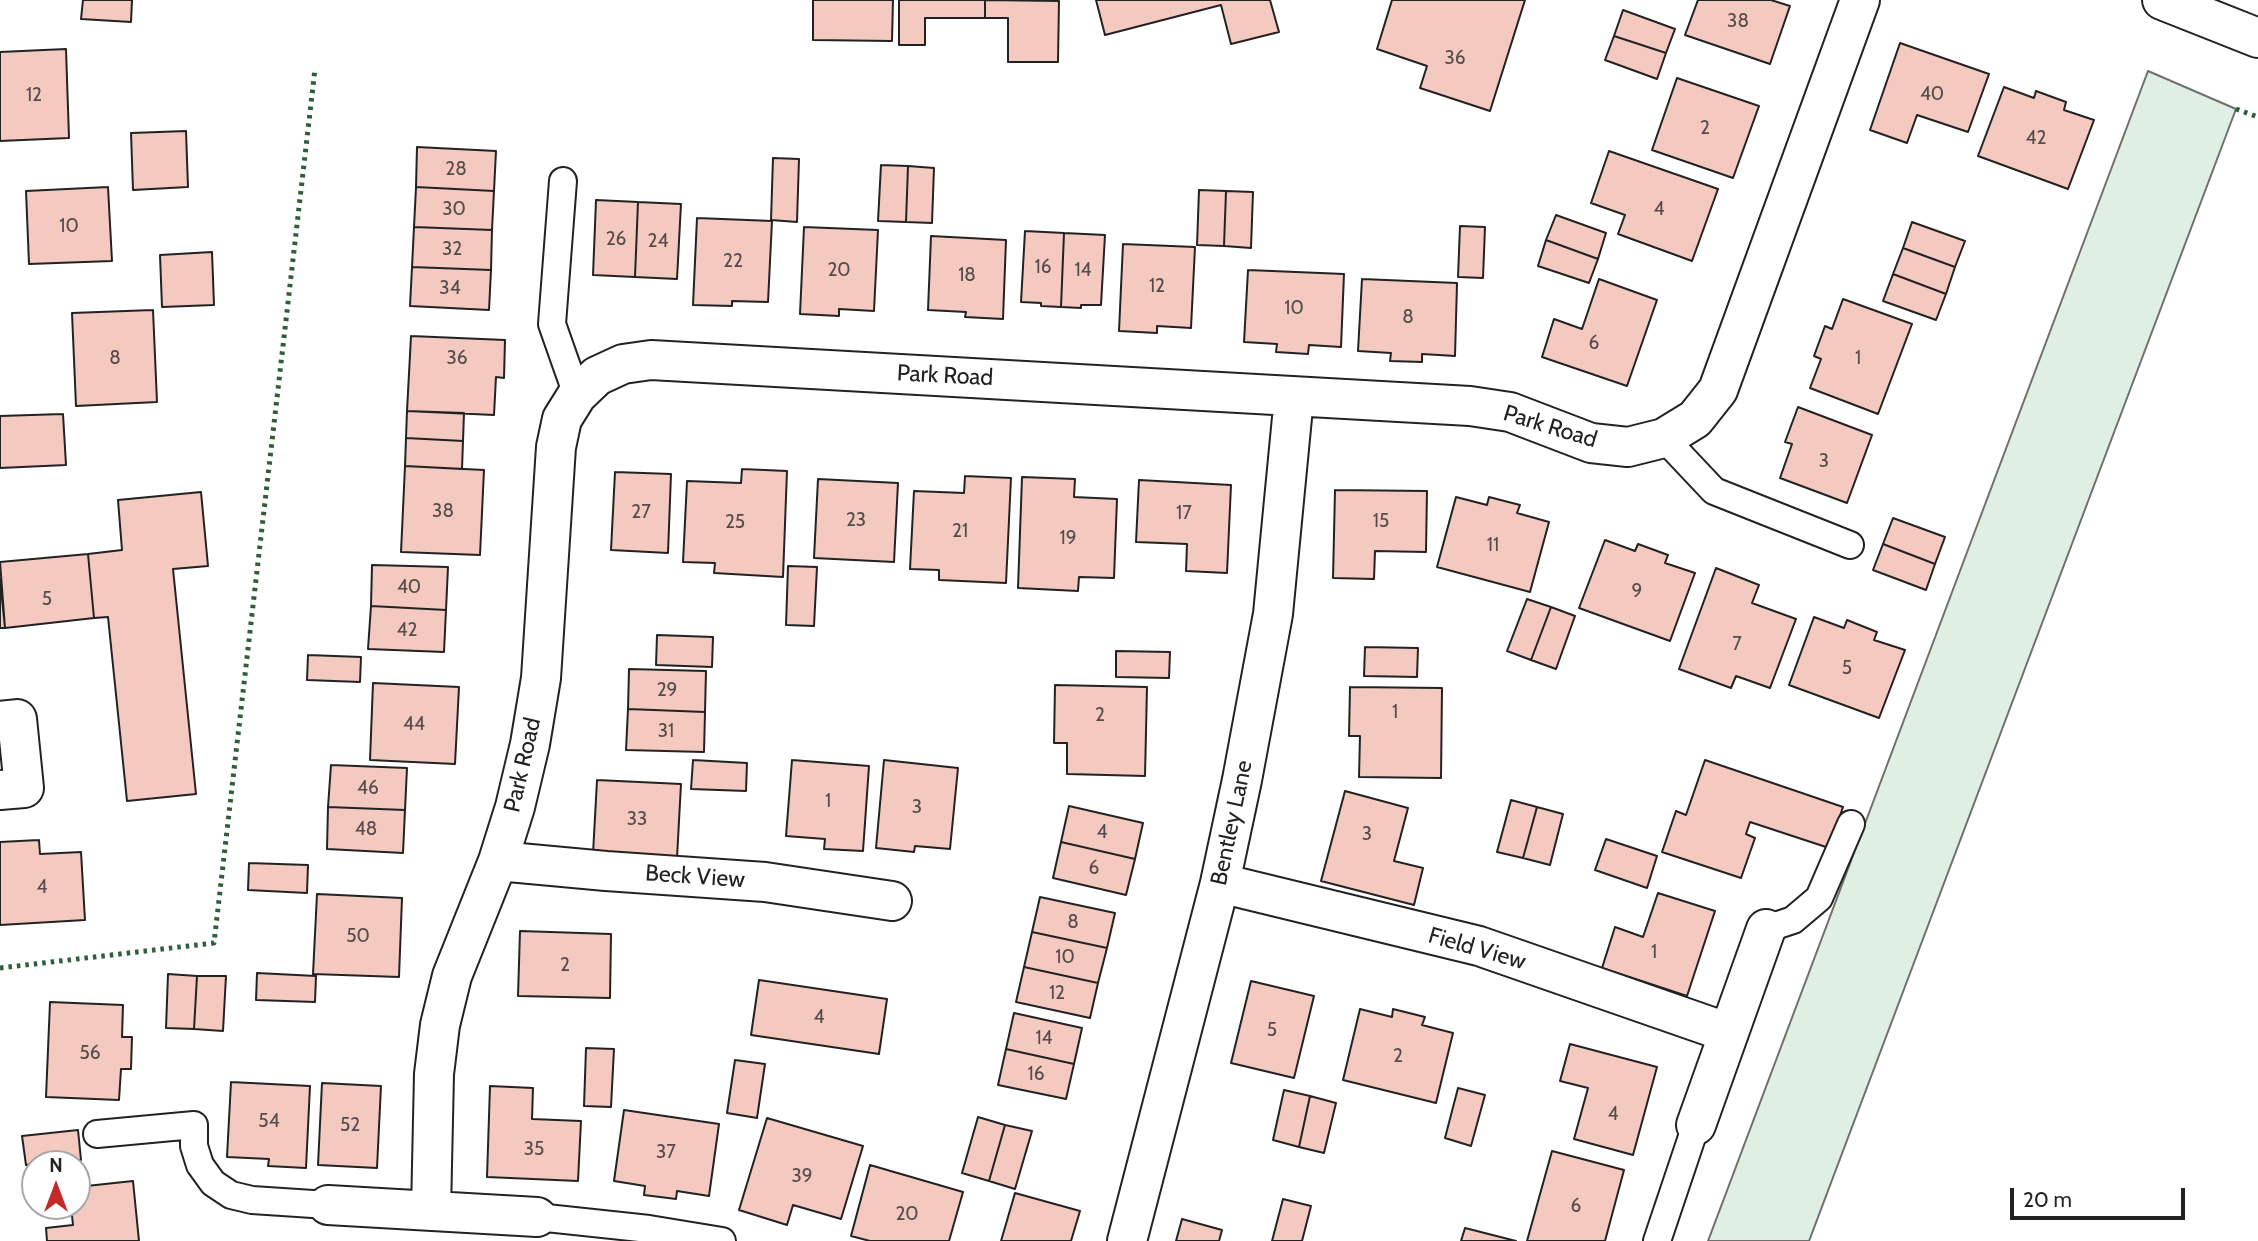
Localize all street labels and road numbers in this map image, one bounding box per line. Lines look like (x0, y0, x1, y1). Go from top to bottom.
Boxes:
street label: Park Road (896, 360, 994, 392)
street label: Park Road (1500, 400, 1600, 454)
street label: Park Road (499, 715, 547, 815)
street label: Bentley Lane (1205, 758, 1259, 888)
street label: Beck View (644, 860, 746, 894)
street label: Field View (1425, 922, 1529, 976)

